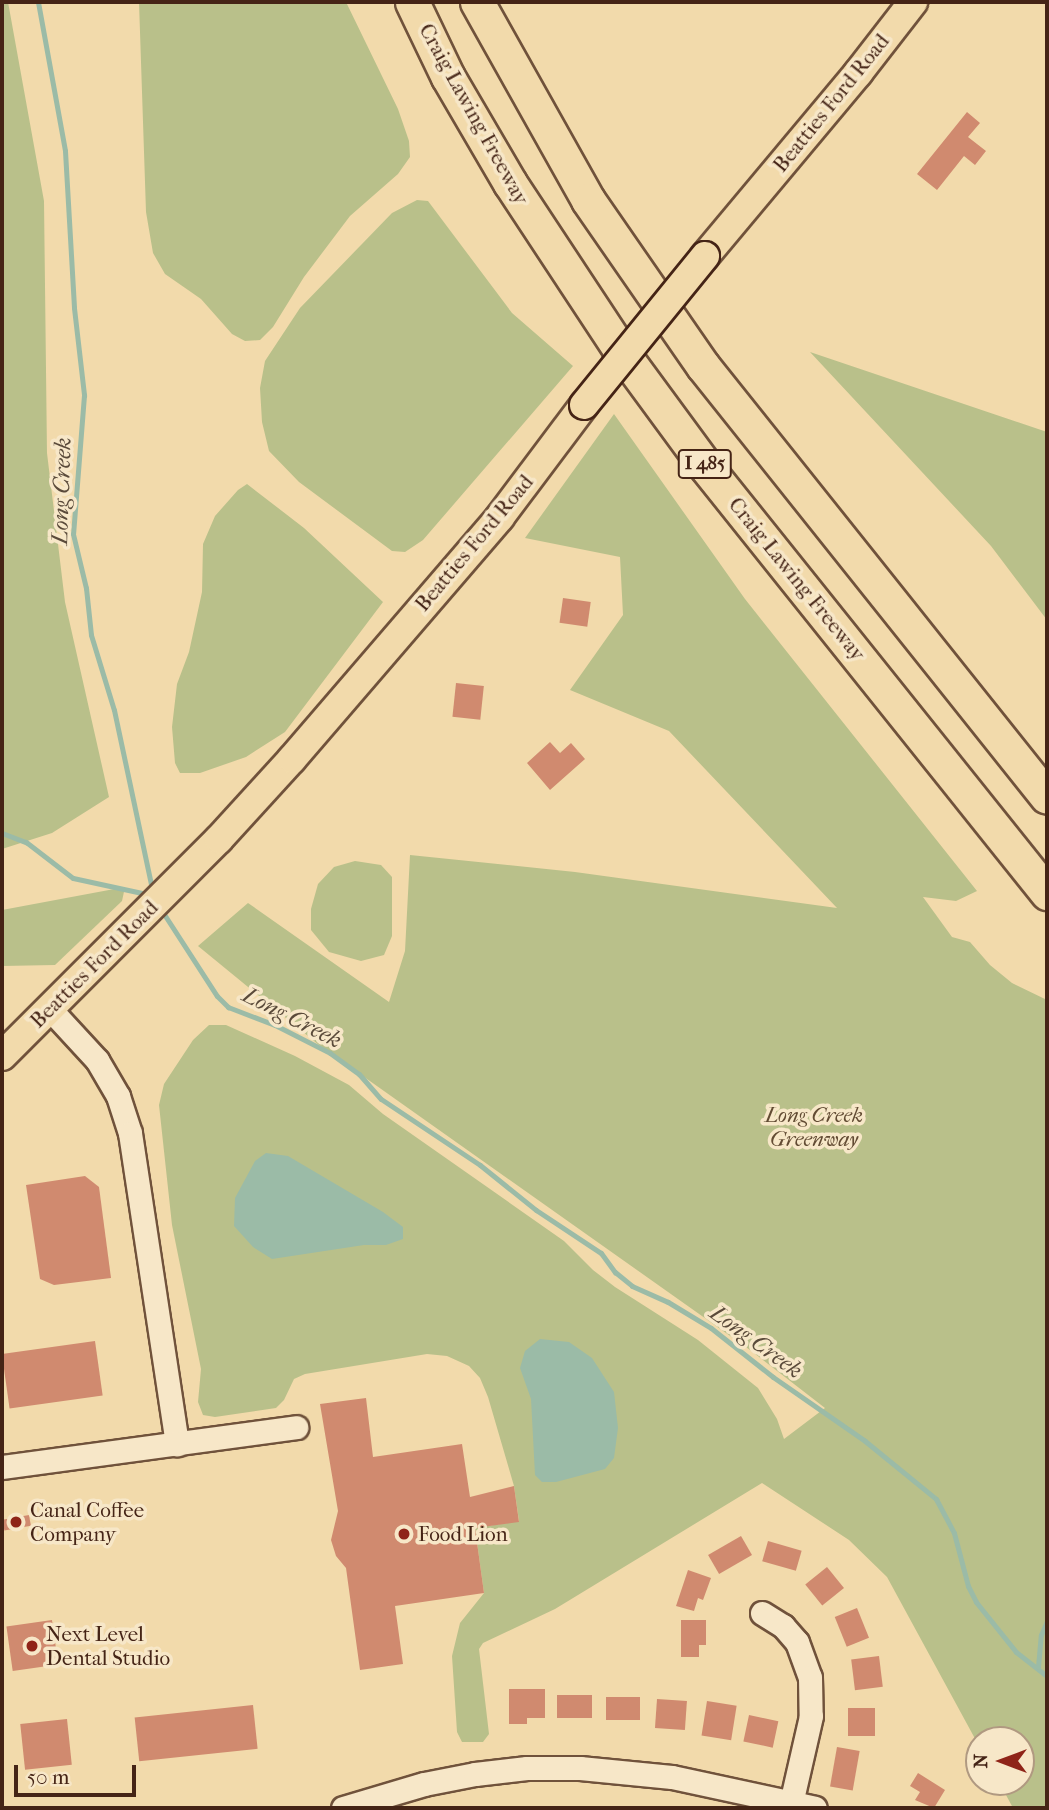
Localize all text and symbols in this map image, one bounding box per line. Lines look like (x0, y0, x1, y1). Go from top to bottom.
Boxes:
street label: Craig Lawing Freeway (414, 19, 534, 209)
street label: Beatties Ford Road (768, 29, 894, 177)
water label: Long Creek (46, 437, 78, 545)
road number: I 485 (677, 449, 733, 480)
street label: Beatties Ford Road (410, 470, 538, 616)
street label: Craig Lawing Freeway (723, 492, 871, 666)
street label: Beatties Ford Road (25, 895, 163, 1033)
water label: Long Creek (238, 981, 346, 1055)
park label: Long Creek Greenway (765, 1102, 863, 1152)
water label: Long Creek (704, 1299, 808, 1385)
place label: Canal Coffee Company (30, 1497, 144, 1547)
marker: Canal Coffee Company (8, 1514, 24, 1530)
place label: Food Lion (418, 1521, 508, 1547)
marker: Food Lion (396, 1526, 412, 1542)
place label: Next Level Dental Studio (46, 1621, 170, 1671)
marker: Next Level Dental Studio (24, 1638, 40, 1654)
north arrow (965, 1726, 1035, 1796)
scale bar (18, 1750, 140, 1794)
text: N (970, 1754, 992, 1768)
text: 50 m (27, 1765, 70, 1789)

